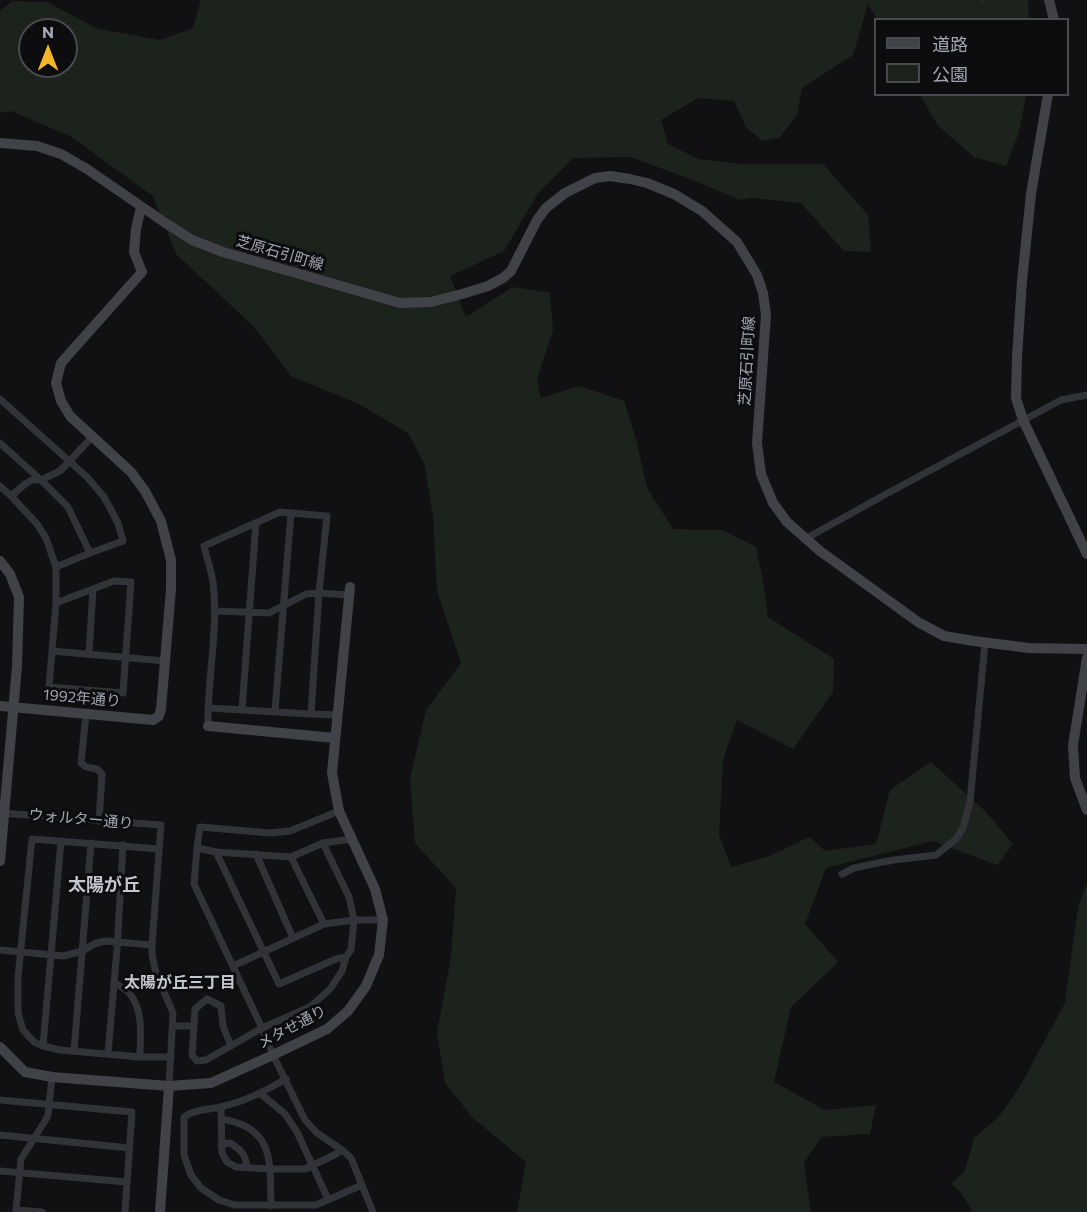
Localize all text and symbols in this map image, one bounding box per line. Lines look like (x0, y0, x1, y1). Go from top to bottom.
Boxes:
north arrow (18, 18, 78, 78)
legend (874, 18, 1069, 96)
text: N (42, 22, 54, 41)
text: 道路 (932, 33, 968, 55)
text: 公園 (932, 63, 968, 85)
street label: 芝原石引町線 (234, 232, 326, 274)
street label: 芝原石引町線 (736, 316, 758, 406)
street label: 1992年通り (42, 686, 122, 710)
street label: ウォルター通り (28, 805, 134, 833)
district label: 太陽が丘 (68, 874, 140, 896)
district label: 太陽が丘三丁目 (124, 973, 236, 993)
street label: メタせ通り (255, 1001, 329, 1053)

